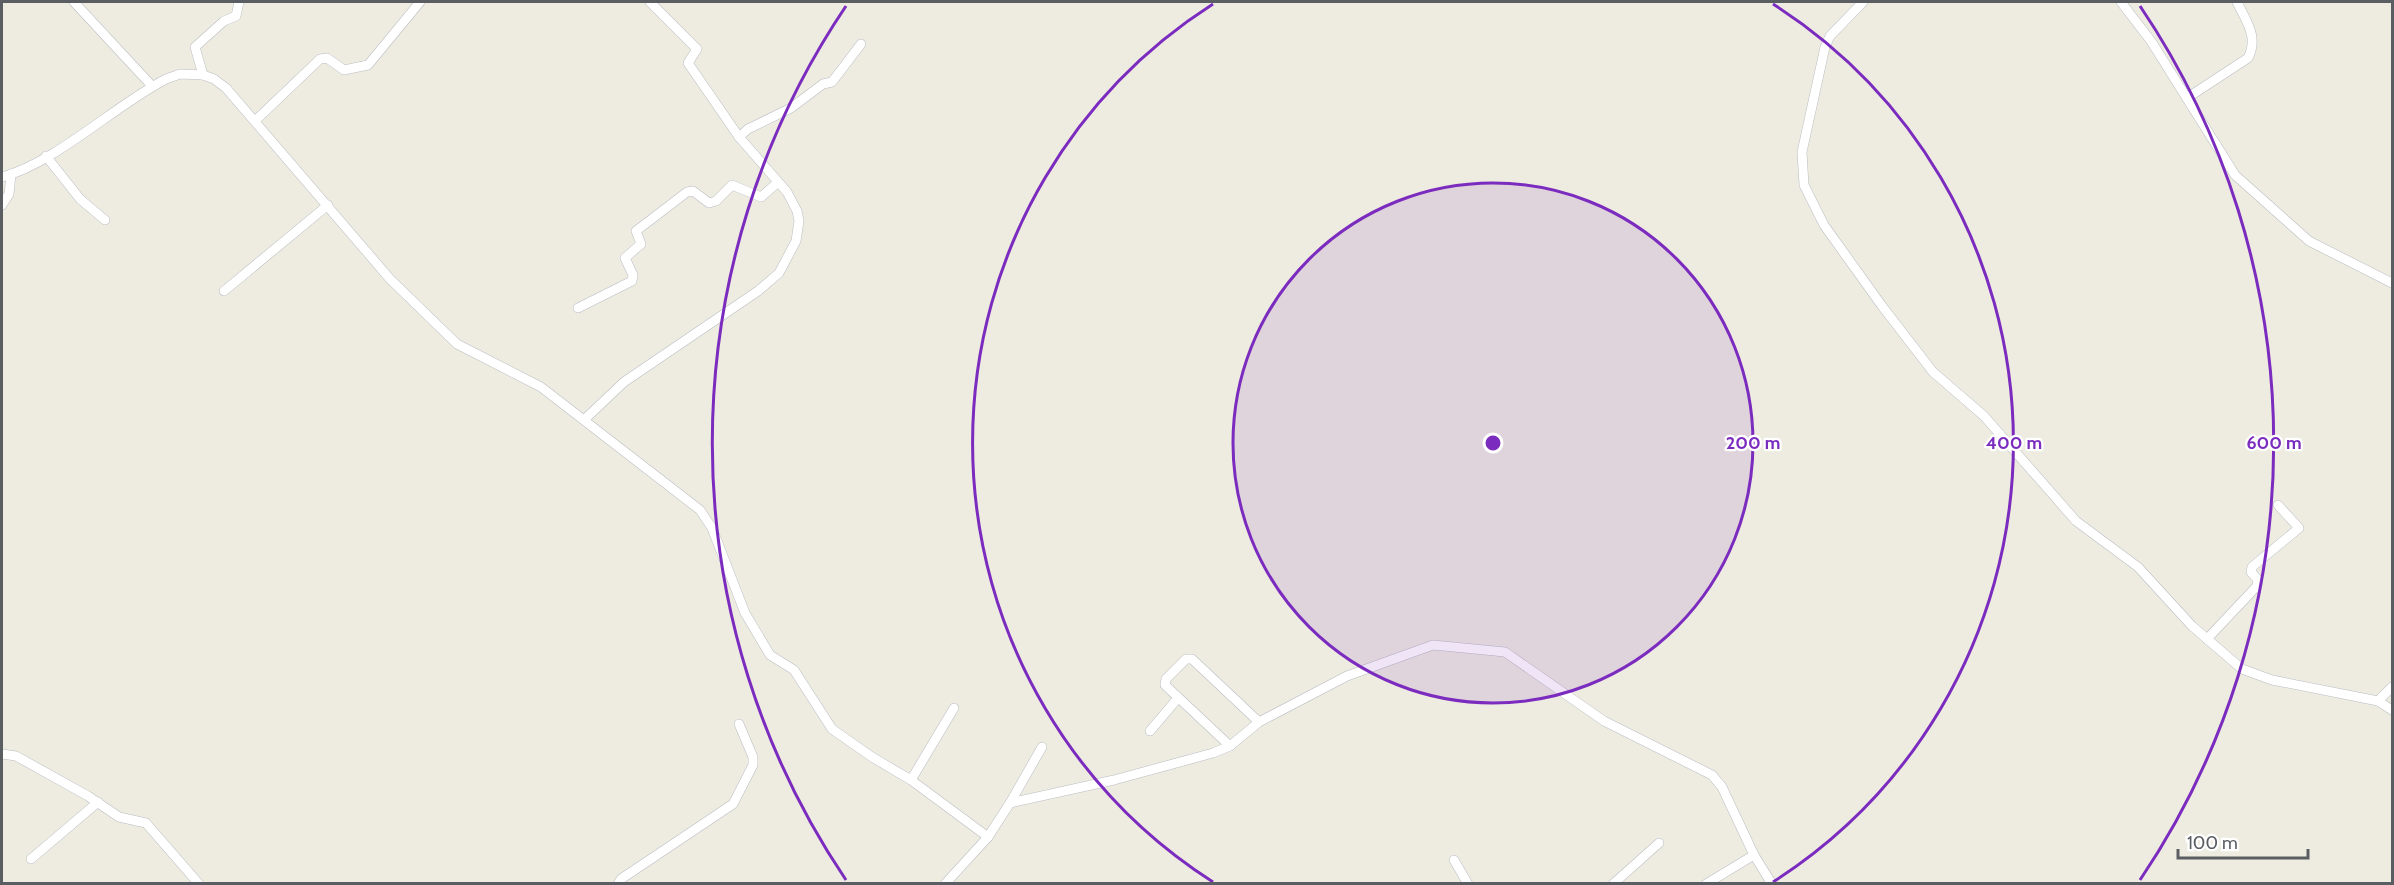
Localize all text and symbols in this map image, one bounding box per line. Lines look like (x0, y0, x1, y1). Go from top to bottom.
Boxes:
text: 200 m (1726, 432, 1780, 454)
text: 400 m (1986, 432, 2042, 454)
text: 600 m (2246, 432, 2302, 454)
centre of rings (1483, 433, 1503, 453)
scale bar (2178, 822, 2308, 860)
text: 100 m (2187, 832, 2238, 854)

